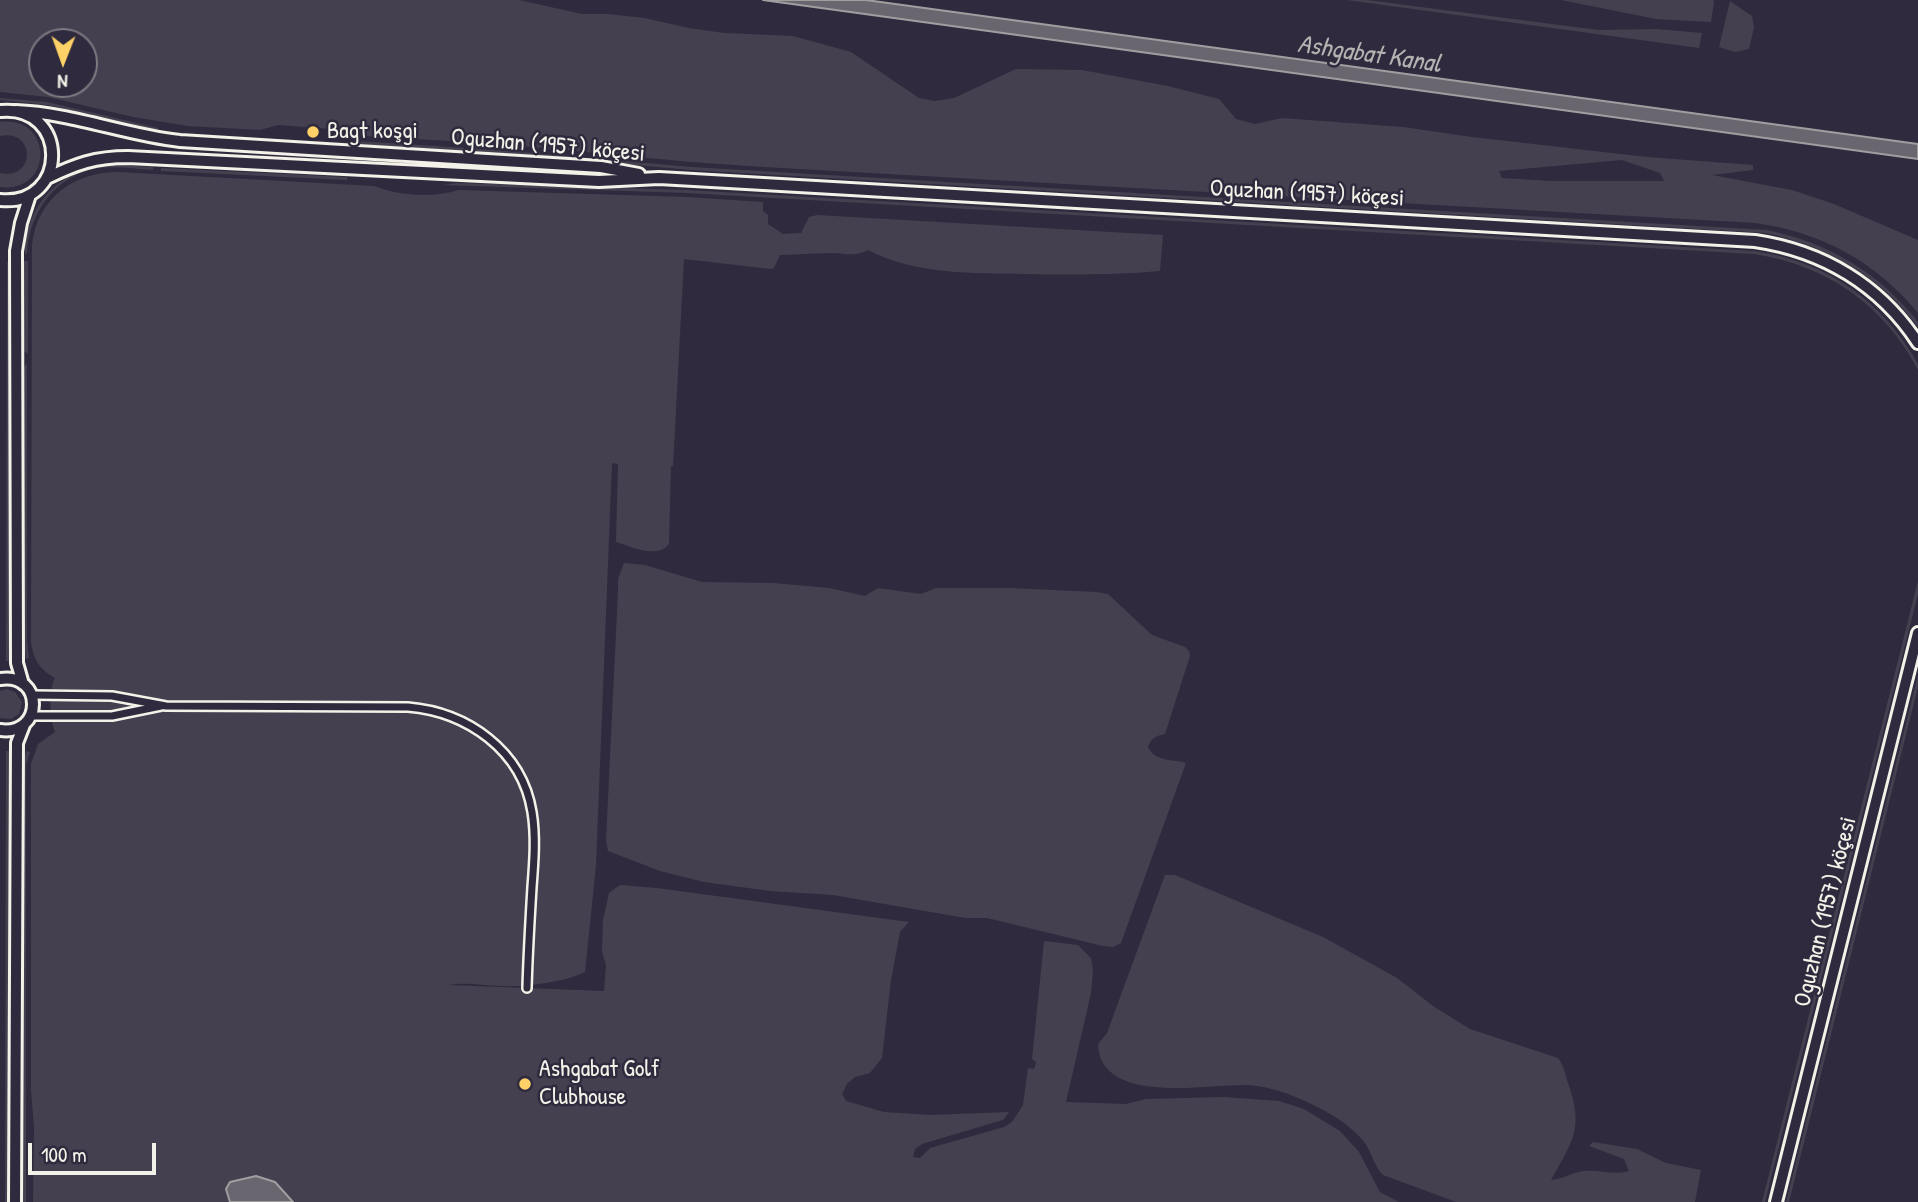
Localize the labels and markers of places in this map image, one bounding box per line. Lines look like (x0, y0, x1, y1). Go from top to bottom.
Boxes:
place label: Bagt koşgi (327, 118, 418, 146)
marker: Bagt koşgi (305, 124, 321, 140)
place label: Ashgabat Golf Clubhouse (539, 1056, 659, 1112)
marker: Ashgabat Golf Clubhouse (517, 1076, 533, 1092)

